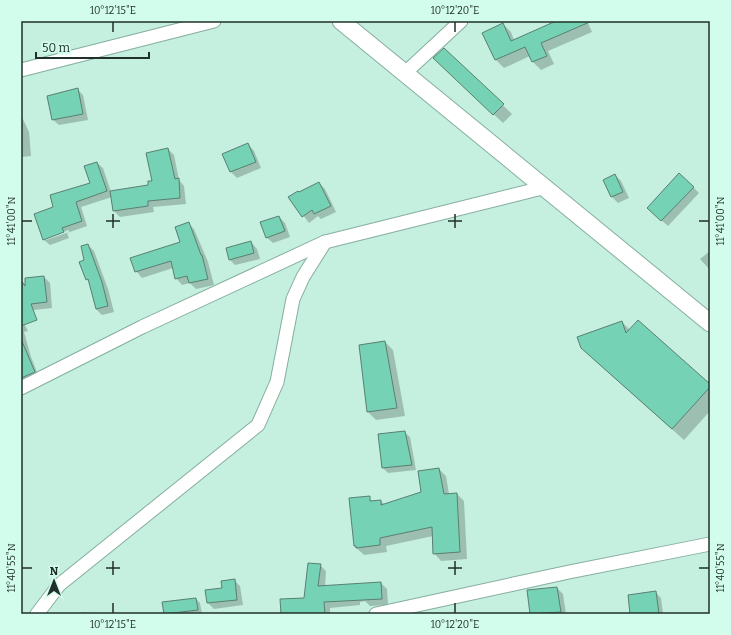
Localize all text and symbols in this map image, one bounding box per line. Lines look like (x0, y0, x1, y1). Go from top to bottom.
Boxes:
text: 10°12'15"E (90, 5, 136, 17)
text: 10°12'20"E (431, 5, 479, 17)
scale bar (36, 34, 149, 60)
text: 50 m (42, 41, 71, 55)
text: 11°41'00"N (6, 196, 18, 245)
text: 11°41'00"N (715, 196, 727, 245)
text: 11°40'55"N (6, 543, 18, 593)
text: 11°40'55"N (715, 543, 727, 593)
north arrow (34, 561, 74, 601)
text: N (50, 565, 59, 578)
text: 10°12'15"E (90, 619, 136, 631)
text: 10°12'20"E (431, 619, 479, 631)

